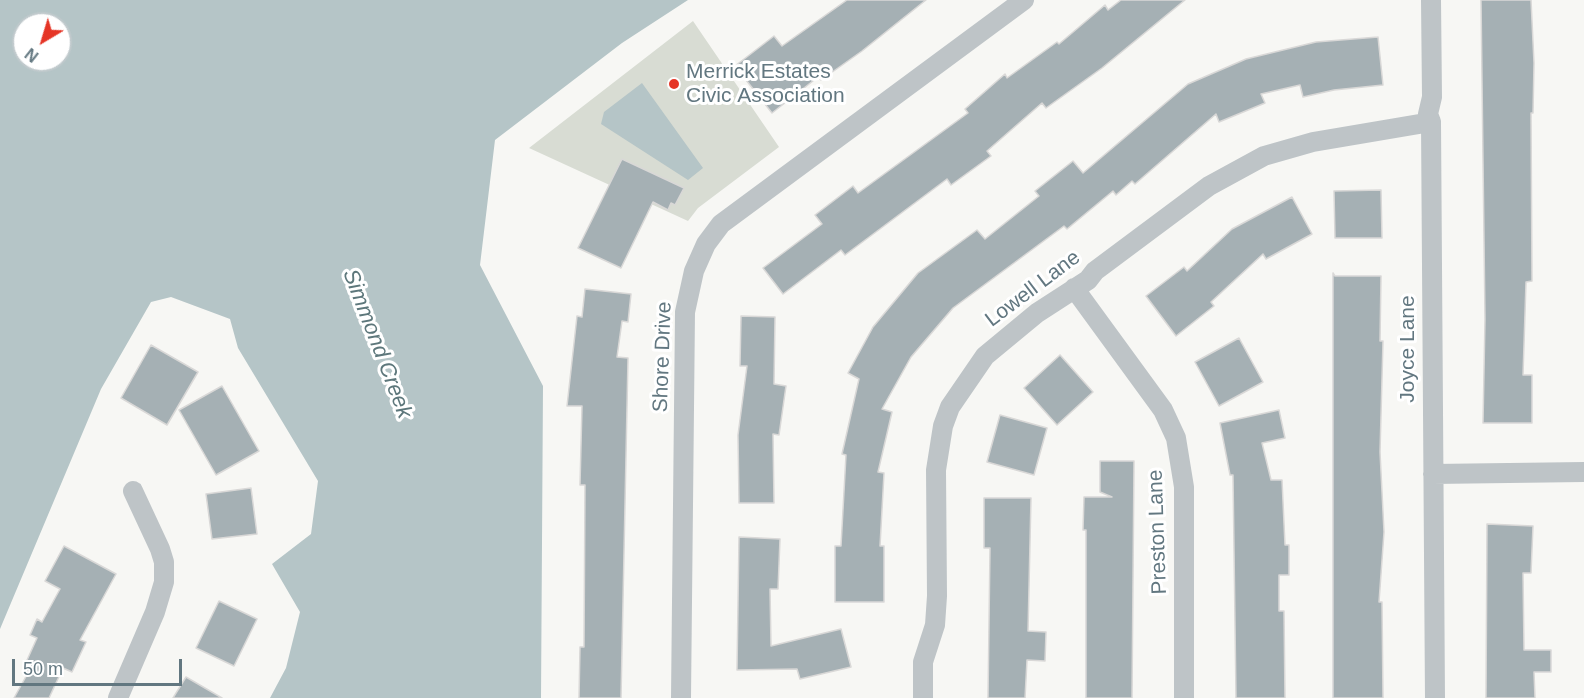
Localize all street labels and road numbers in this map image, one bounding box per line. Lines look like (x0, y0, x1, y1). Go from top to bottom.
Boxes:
street label: Lowell Lane (981, 245, 1085, 333)
street label: Joyce Lane (1395, 295, 1421, 403)
street label: Shore Drive (648, 301, 678, 413)
street label: Preston Lane (1143, 469, 1173, 595)

